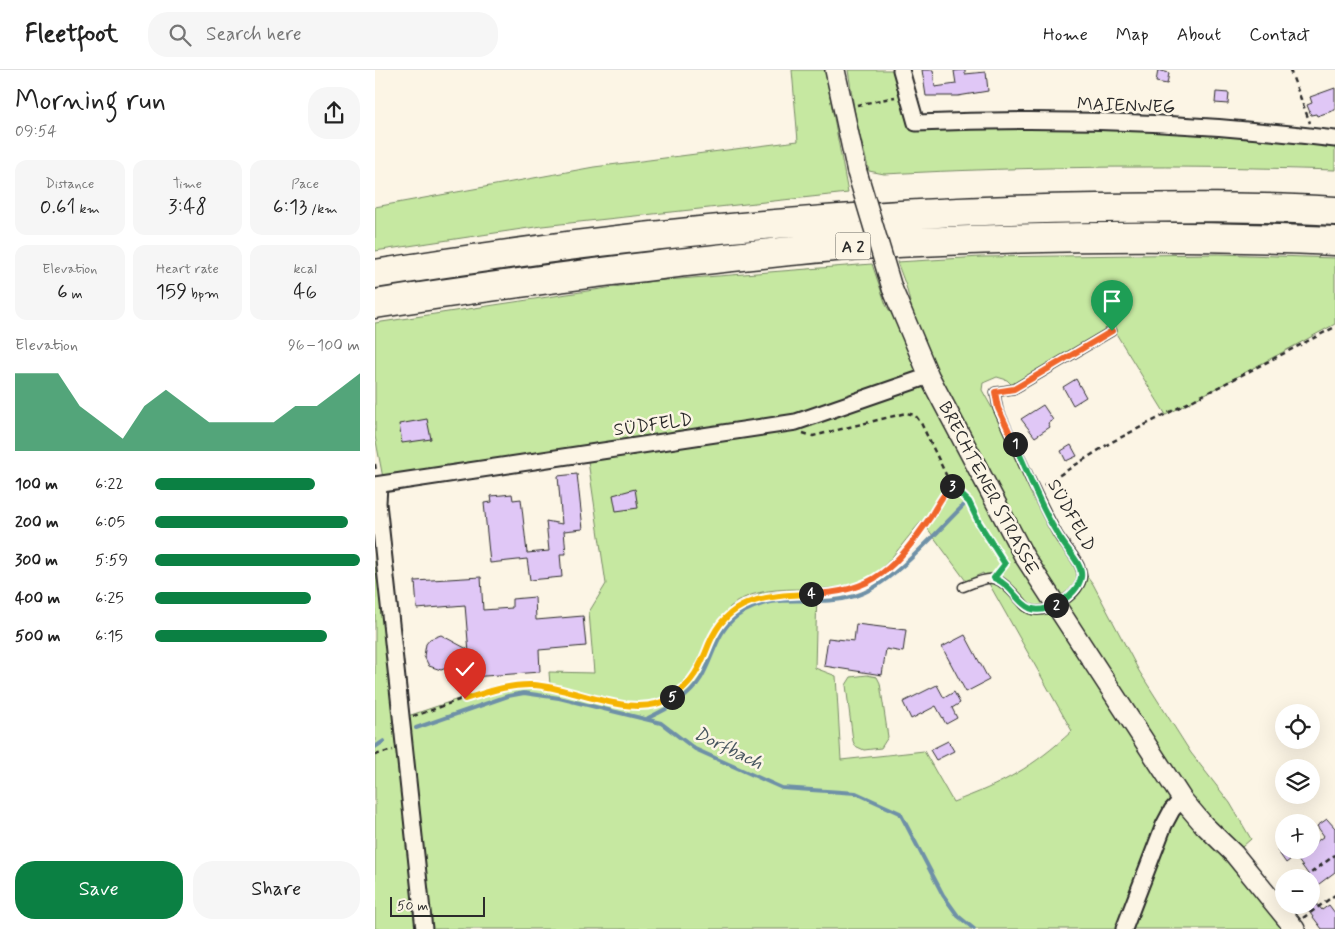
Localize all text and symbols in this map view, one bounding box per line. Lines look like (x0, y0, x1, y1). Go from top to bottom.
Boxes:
search box (148, 12, 498, 57)
text: Fleetfoot (25, 19, 118, 50)
icon: search (166, 21, 194, 49)
text: Search here (206, 22, 302, 47)
text: Home (1043, 23, 1088, 47)
text: Map (1116, 23, 1149, 47)
text: About (1177, 23, 1221, 47)
text: Contact (1249, 23, 1310, 47)
text: Morning run (15, 83, 166, 120)
button: share (308, 87, 360, 139)
street label: MAIENWEG (1076, 92, 1176, 120)
text: 09:54 (15, 121, 57, 142)
text: Distance (45, 175, 94, 193)
text: Time (173, 175, 202, 193)
text: Pace (291, 175, 319, 193)
text: 0.61 (40, 193, 76, 221)
text: 3:48 (168, 193, 207, 221)
text: 6:13 (273, 193, 307, 221)
text: km (76, 200, 100, 218)
text: /km (307, 200, 338, 218)
road number: A 2 (835, 232, 871, 260)
text: Elevation (42, 260, 97, 278)
text: Heart rate (156, 260, 219, 278)
text: kcal (293, 260, 317, 278)
text: 6 (57, 278, 68, 306)
text: 159 (156, 278, 187, 306)
text: 46 (293, 278, 317, 306)
pin (1091, 280, 1133, 331)
text: m (68, 285, 83, 303)
text: bpm (187, 285, 219, 303)
icon: arrive (1098, 287, 1126, 315)
text: Elevation (15, 335, 78, 356)
text: 96–100 m (288, 335, 360, 356)
street label: BRECHTENER STRASSE (932, 398, 1044, 580)
street label: SÜDFELD (612, 408, 694, 442)
pin: 1 (1003, 432, 1027, 456)
text: 1 (1012, 435, 1019, 453)
text: 100 m (15, 474, 58, 495)
text: 6:22 (95, 474, 124, 495)
pin: 3 (939, 474, 965, 498)
street label: SÜDFELD (1041, 475, 1101, 556)
text: 3 (949, 477, 956, 495)
text: 200 m (15, 512, 59, 533)
text: 6:05 (95, 512, 125, 533)
text: 300 m (15, 550, 58, 571)
text: 5:59 (95, 550, 128, 571)
pin: 4 (799, 582, 823, 606)
text: 4 (807, 585, 816, 603)
text: 400 m (15, 588, 60, 609)
text: 6:25 (95, 588, 124, 609)
pin: 2 (1043, 592, 1069, 618)
text: 2 (1053, 596, 1060, 614)
text: 500 m (15, 626, 60, 647)
text: 6:15 (95, 626, 123, 647)
pin (444, 648, 486, 699)
icon: check (451, 655, 479, 683)
pin: 5 (659, 684, 685, 710)
text: 5 (668, 688, 677, 706)
map controls (1275, 704, 1320, 914)
button: locate (1275, 704, 1320, 749)
water label: Dorfbach (690, 721, 767, 776)
button: layers (1275, 759, 1320, 804)
button: + (1275, 814, 1320, 859)
button: Save (15, 861, 183, 919)
button: Share (193, 861, 360, 919)
button: − (1275, 869, 1320, 914)
scale bar (390, 894, 485, 917)
text: 50 m (397, 897, 428, 915)

